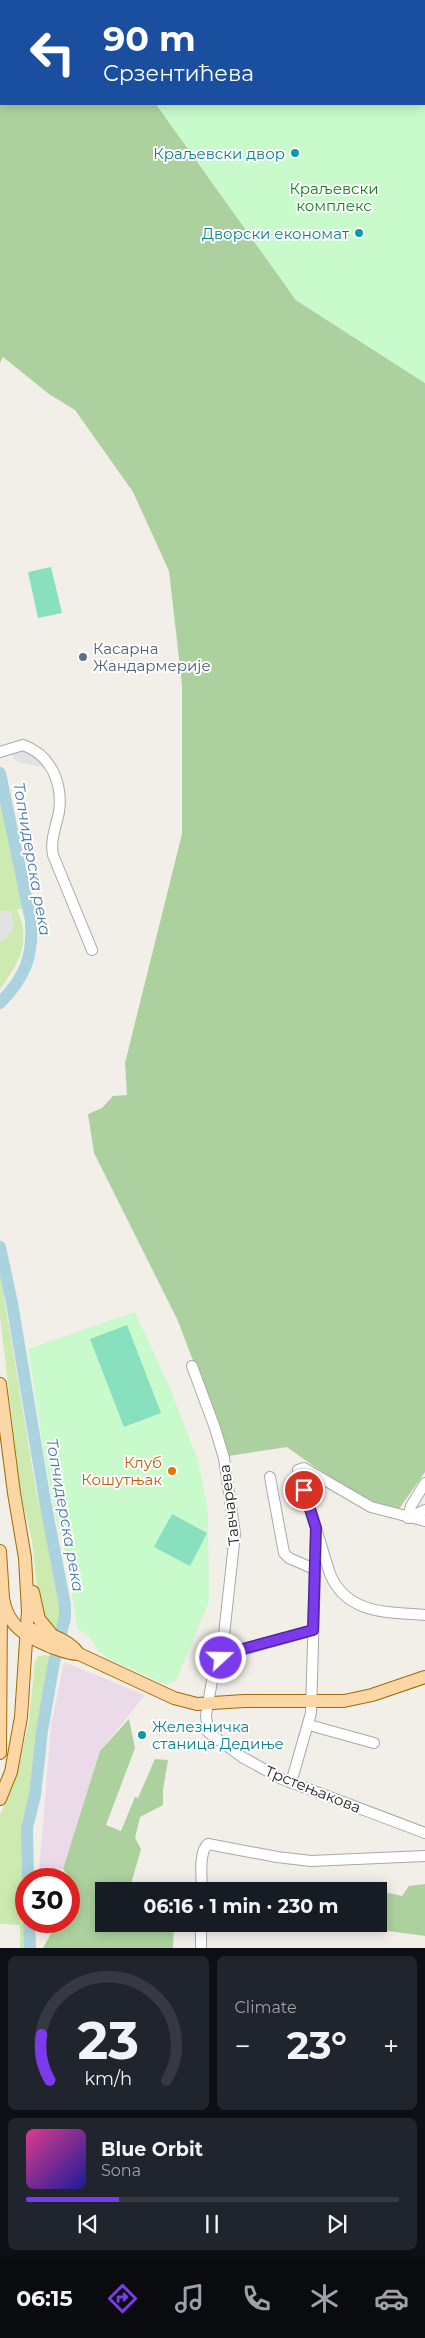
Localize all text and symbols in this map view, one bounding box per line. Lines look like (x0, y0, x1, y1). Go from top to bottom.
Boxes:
text: 90 m (103, 17, 196, 60)
icon: left (20, 20, 85, 85)
text: Срзентићева (103, 60, 254, 87)
place label: Краљевски двор (153, 144, 285, 163)
marker: Краљевски двор (289, 147, 301, 159)
park label: Краљевски комплекс (289, 179, 379, 215)
place label: Дворски економат (202, 224, 350, 243)
marker: Дворски економат (353, 227, 365, 239)
place label: Касарна Жандармерије (93, 639, 211, 675)
marker: Касарна Жандармерије (77, 651, 89, 663)
water label: Топчидерска река (9, 781, 55, 937)
water label: Топчидерска река (42, 1437, 88, 1593)
place label: Клуб Кошутњак (81, 1453, 162, 1489)
street label: Тавчарева (215, 1463, 243, 1547)
marker: Клуб Кошутњак (166, 1465, 178, 1477)
pin (283, 1469, 325, 1511)
icon: arrive (290, 1476, 318, 1504)
position arrow (194, 1631, 246, 1683)
place label: Железничка станица Дедиње (152, 1717, 284, 1753)
marker: Железничка станица Дедиње (136, 1729, 148, 1741)
street label: Трстењакова (262, 1761, 364, 1817)
speed limit sign: 30 (15, 1868, 80, 1933)
text: 06:16 · 1 min · 230 m (144, 1895, 338, 1918)
text: Climate (235, 1998, 297, 2017)
text: 23 (78, 2009, 139, 2072)
text: 23° (287, 2022, 347, 2069)
text: − (235, 2029, 251, 2063)
text: + (383, 2029, 399, 2063)
text: km/h (84, 2068, 132, 2089)
text: Blue Orbit (101, 2138, 203, 2161)
text: Sona (101, 2161, 141, 2180)
icon: previous (74, 2210, 102, 2238)
icon: pause (198, 2210, 226, 2238)
icon: next (323, 2210, 351, 2238)
icon: directions (105, 2281, 140, 2316)
icon: music (172, 2281, 207, 2316)
icon: phone (239, 2281, 274, 2316)
icon: climate (307, 2281, 342, 2316)
icon: car (374, 2281, 409, 2316)
text: 06:15 (16, 2285, 73, 2312)

